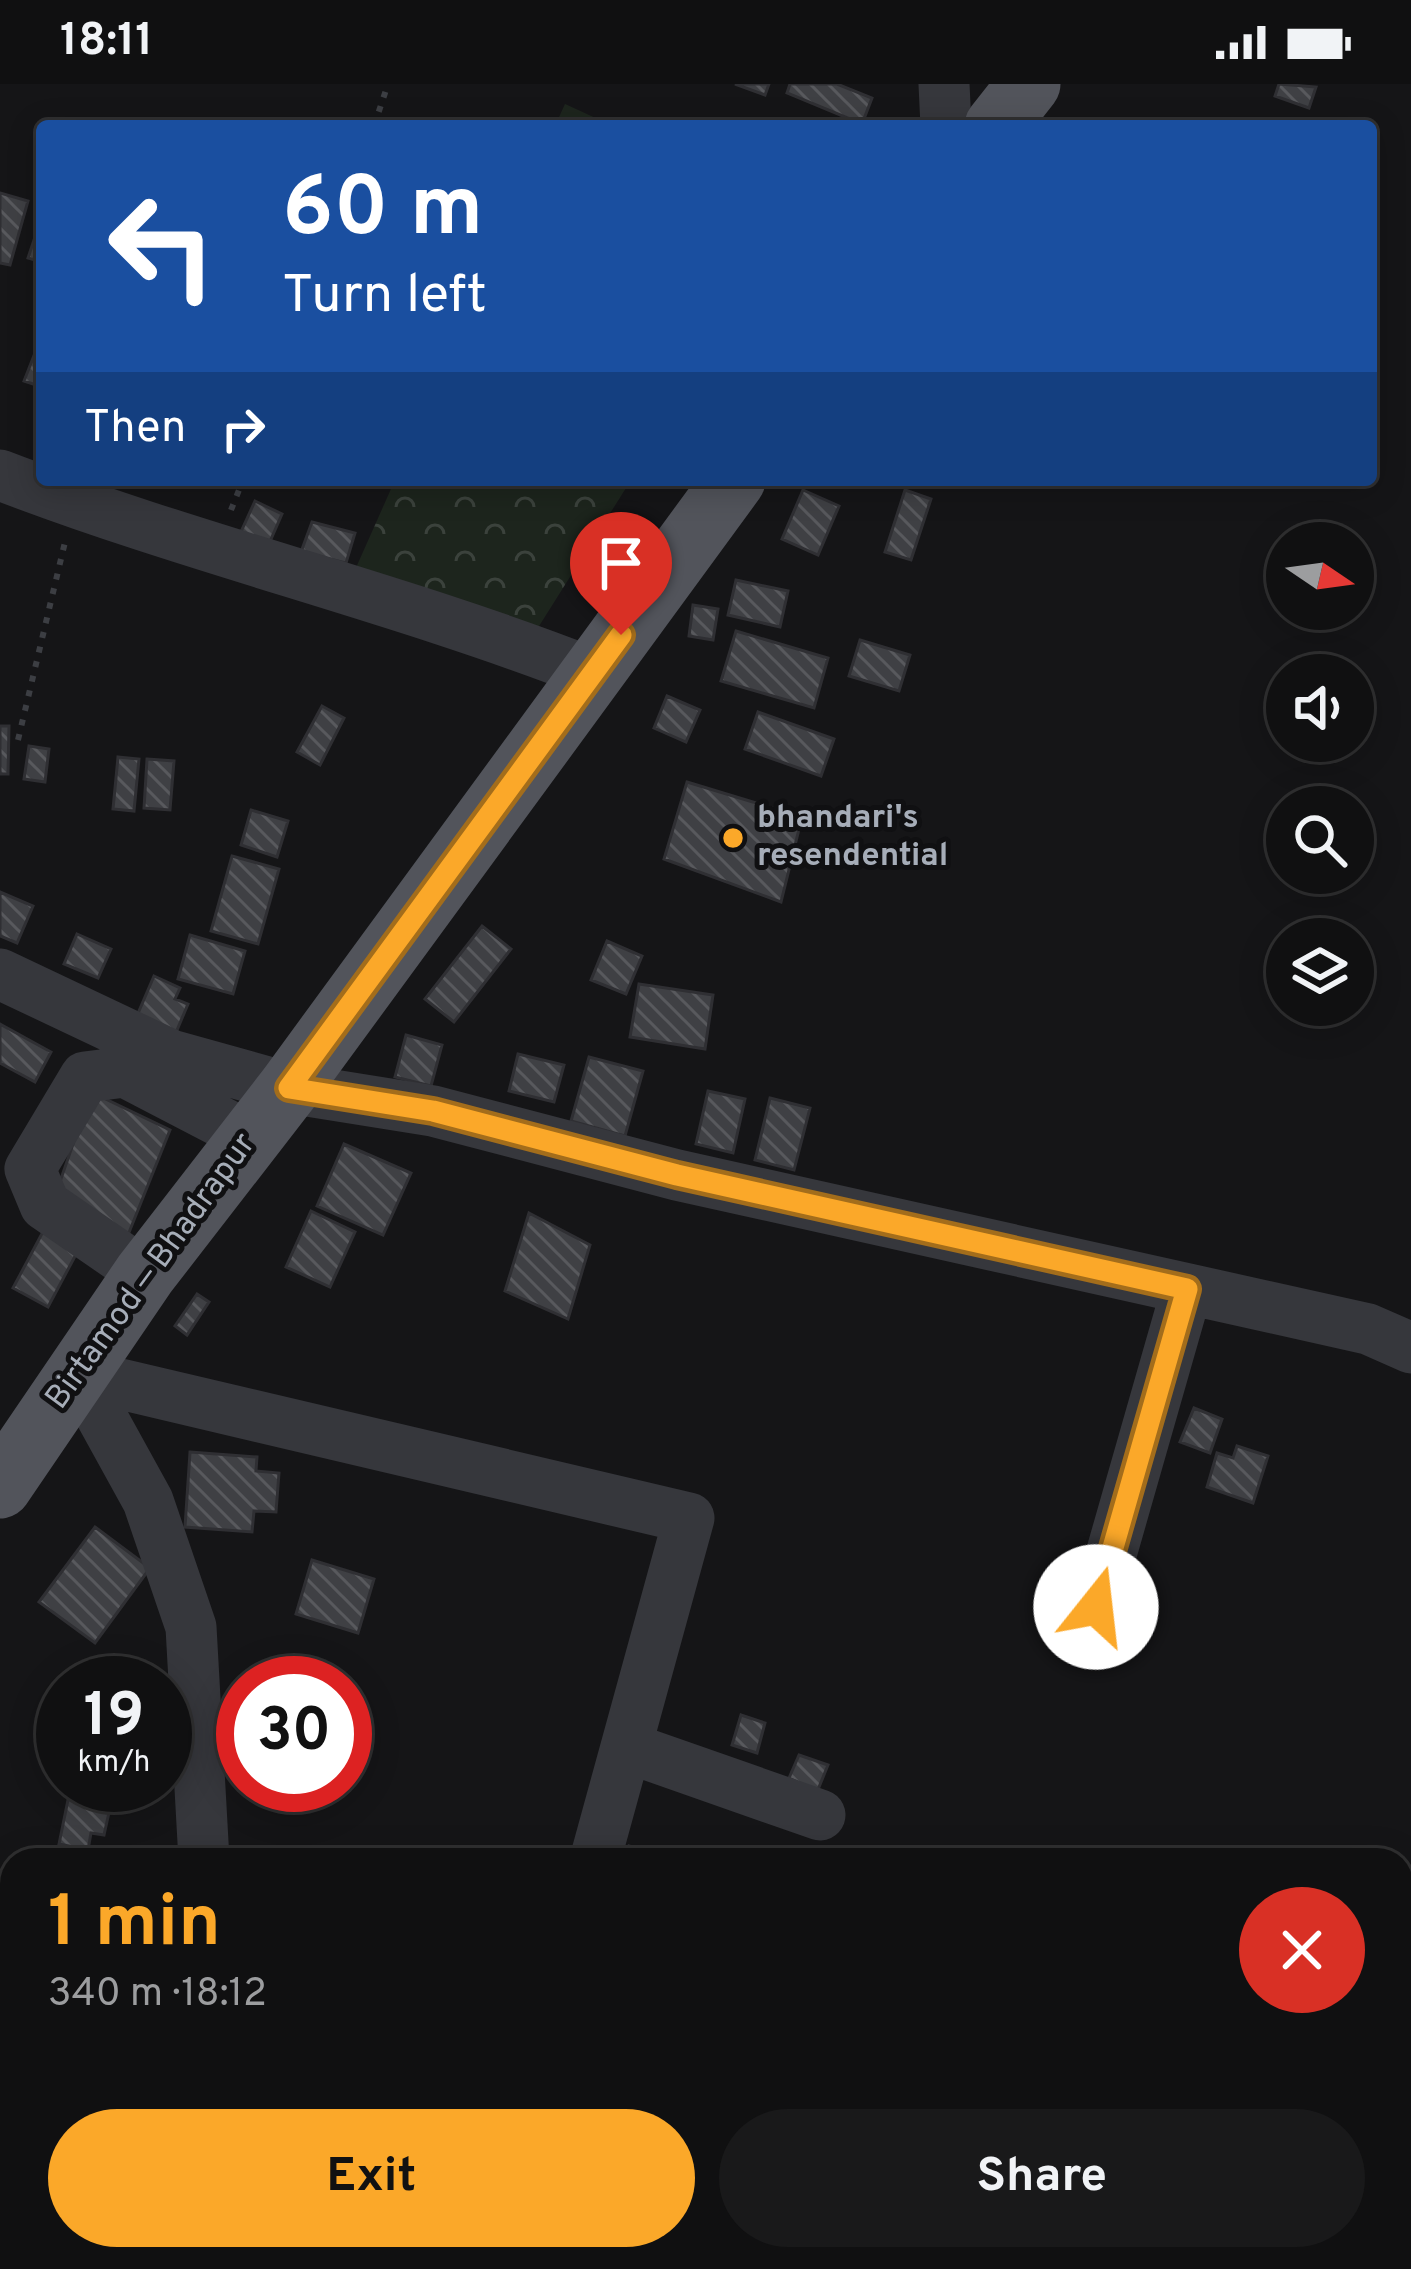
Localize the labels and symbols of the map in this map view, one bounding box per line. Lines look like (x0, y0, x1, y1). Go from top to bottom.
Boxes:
pin (570, 512, 672, 635)
north arrow (1266, 522, 1374, 630)
place label: bhandari's resendential (757, 798, 948, 878)
marker: bhandari's resendential (720, 825, 746, 851)
street label: Birtamod — Bhadrapur (38, 1126, 266, 1418)
position arrow (1033, 1544, 1159, 1670)
speed limit sign: 30 (216, 1656, 372, 1812)

